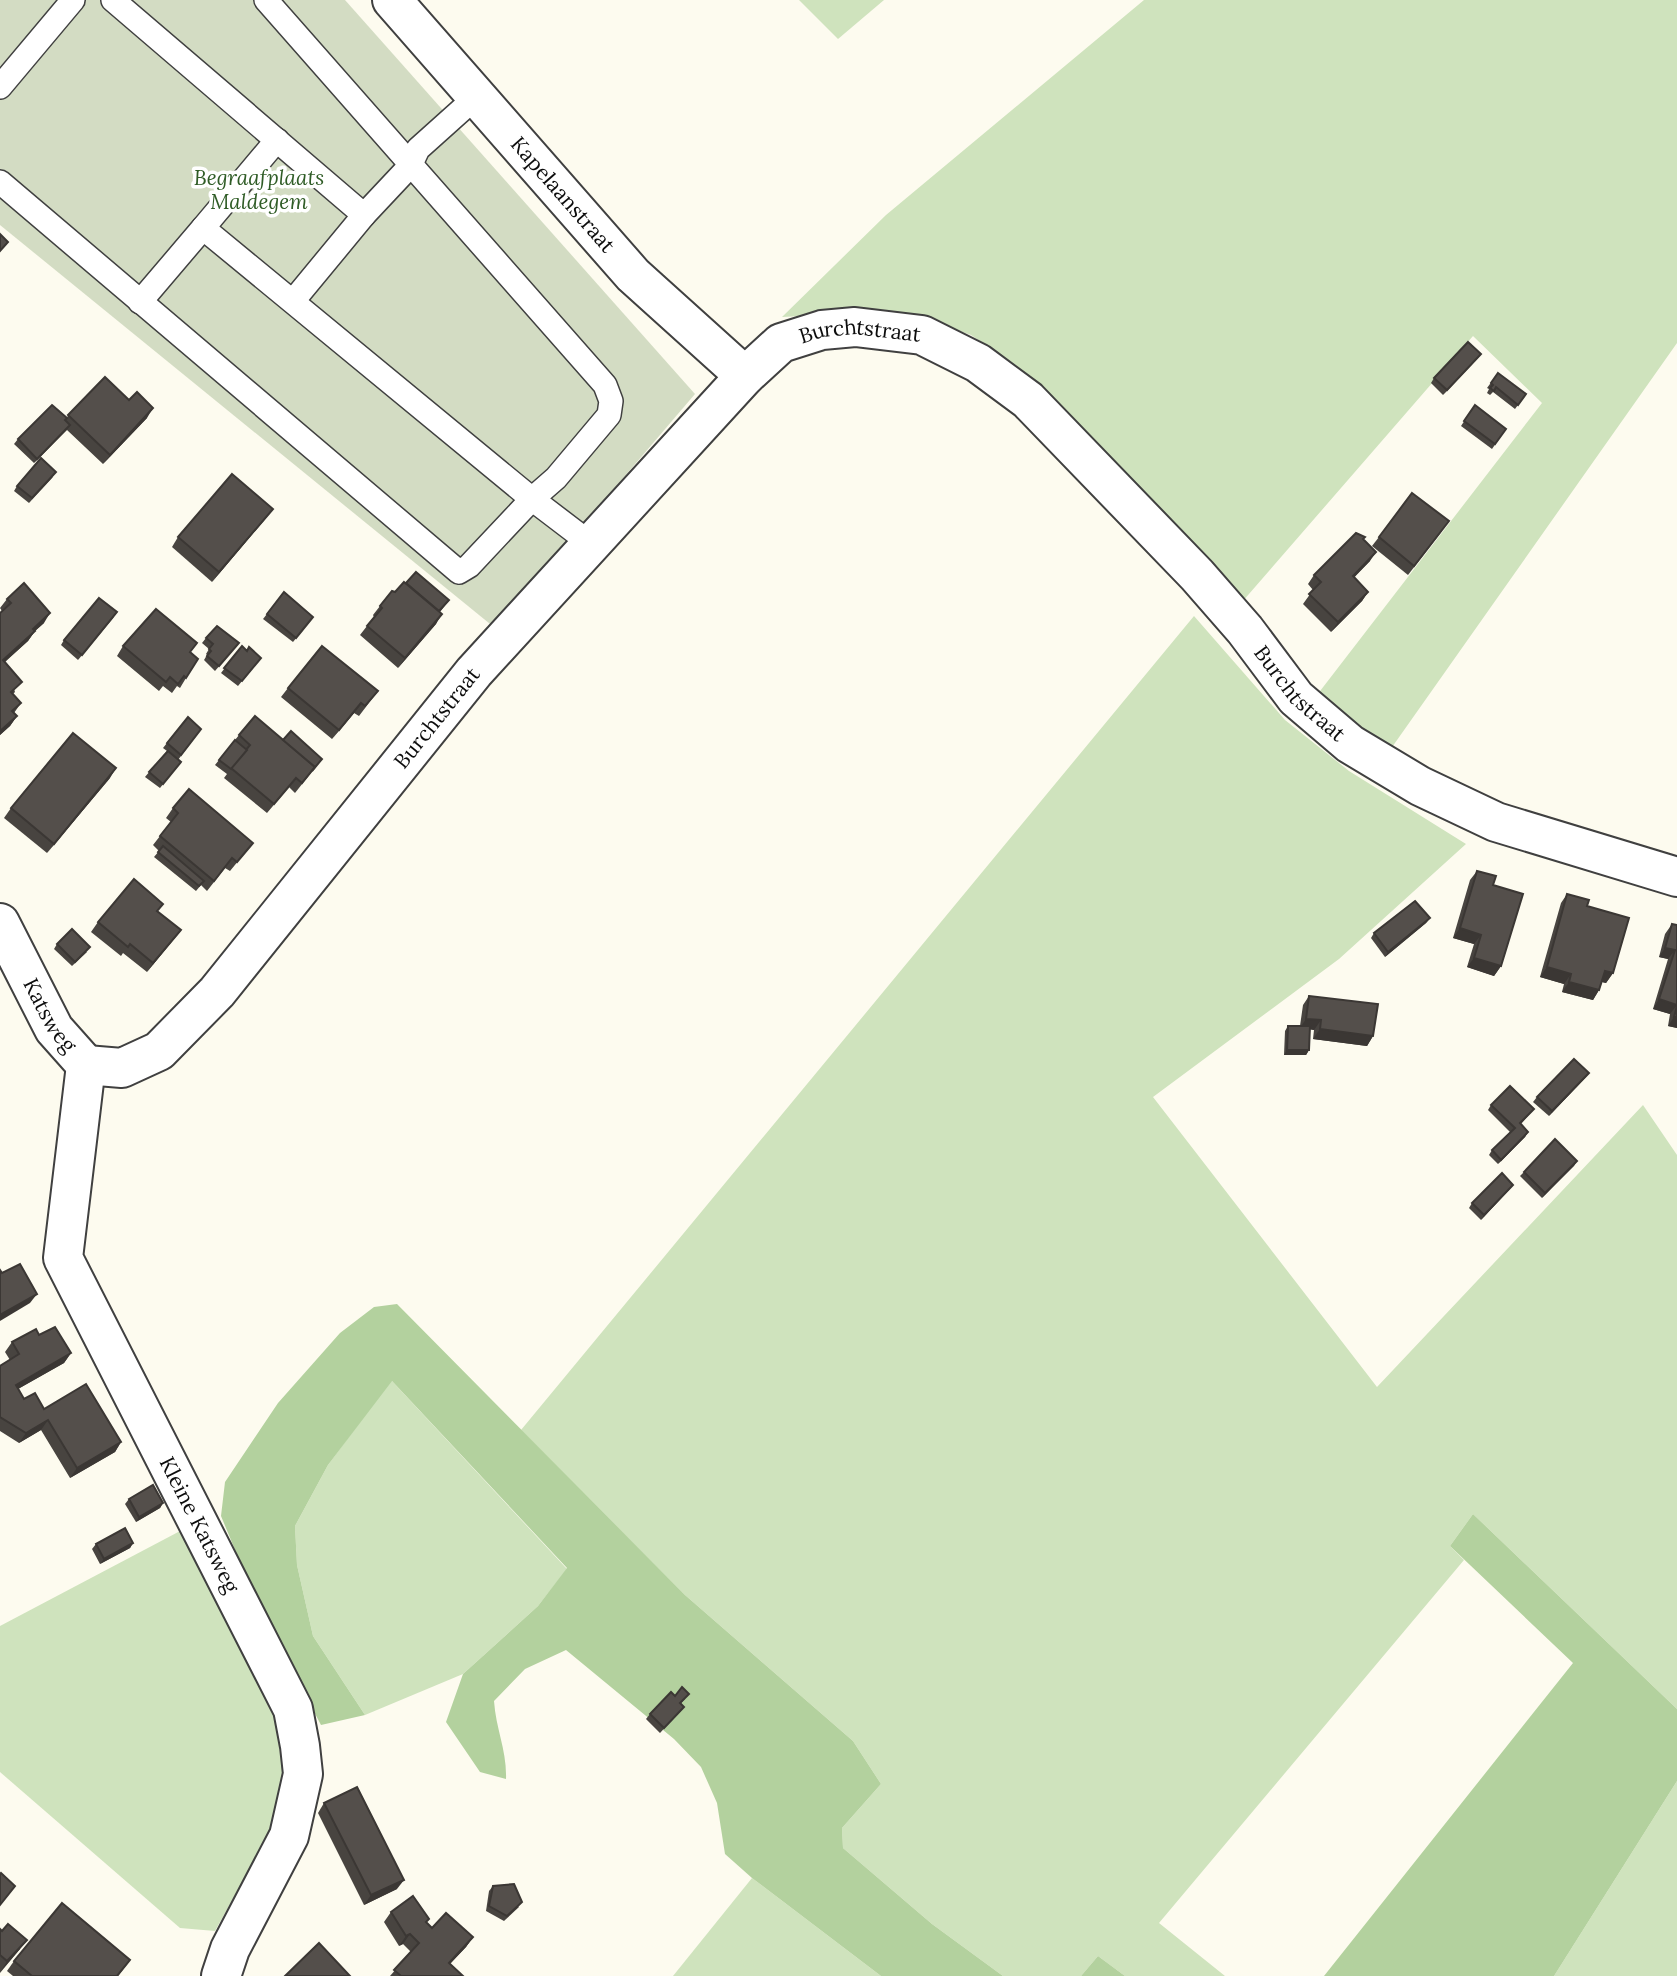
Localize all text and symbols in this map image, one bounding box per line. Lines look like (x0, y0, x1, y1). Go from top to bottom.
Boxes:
street label: Kapelaanstraat (505, 131, 622, 259)
park label: Begraafplaats Maldegem (194, 164, 324, 215)
street label: Burchtstraat (795, 313, 923, 349)
street label: Burchtstraat (1248, 640, 1352, 748)
street label: Burchtstraat (388, 661, 486, 774)
street label: Katsweg (17, 973, 83, 1058)
street label: Kleine Katsweg (154, 1452, 246, 1598)

